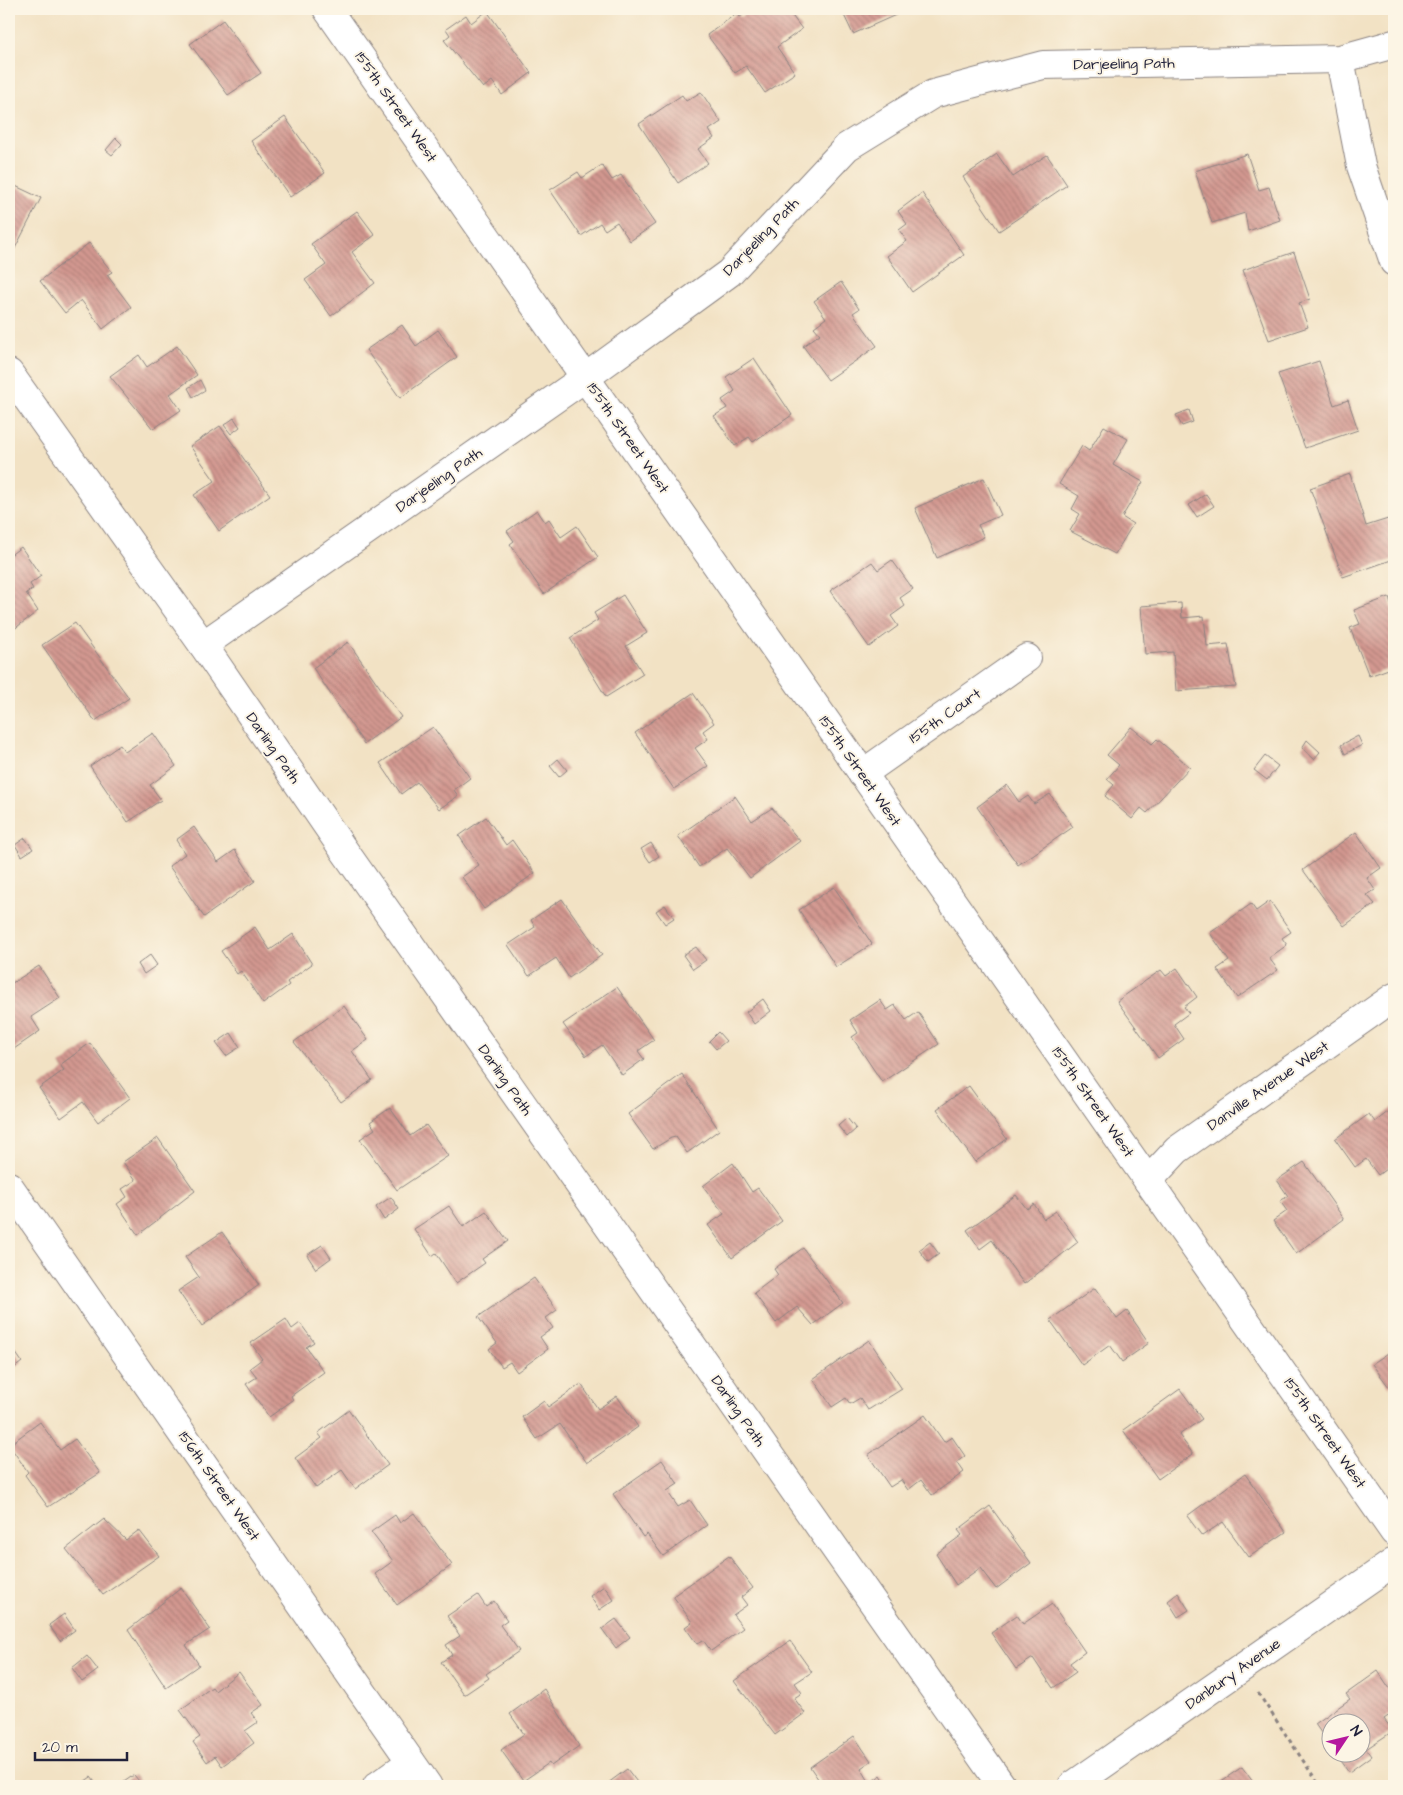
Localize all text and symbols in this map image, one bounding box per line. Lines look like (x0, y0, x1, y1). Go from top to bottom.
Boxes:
street label: 155th Street West (350, 47, 442, 167)
street label: Darjeeling Path (1073, 53, 1175, 76)
street label: Darjeeling Path (718, 193, 805, 281)
street label: 155th Street West (582, 378, 674, 498)
street label: Darjeeling Path (392, 442, 487, 518)
street label: 155th Court (905, 683, 985, 749)
street label: Darling Path (240, 708, 305, 789)
street label: 155th Street West (814, 711, 906, 831)
street label: Danville Avenue West (1203, 1036, 1333, 1136)
street label: Darling Path (472, 1040, 537, 1121)
street label: 155th Street West (1047, 1042, 1139, 1162)
street label: Darling Path (705, 1371, 770, 1452)
street label: 155th Street West (1279, 1373, 1371, 1493)
street label: 156th Street West (173, 1427, 265, 1545)
street label: Danbury Avenue (1181, 1633, 1286, 1716)
north arrow (1320, 1712, 1370, 1762)
text: N (1345, 1722, 1367, 1741)
scale bar (35, 1730, 128, 1762)
text: 20 m (42, 1737, 78, 1758)

